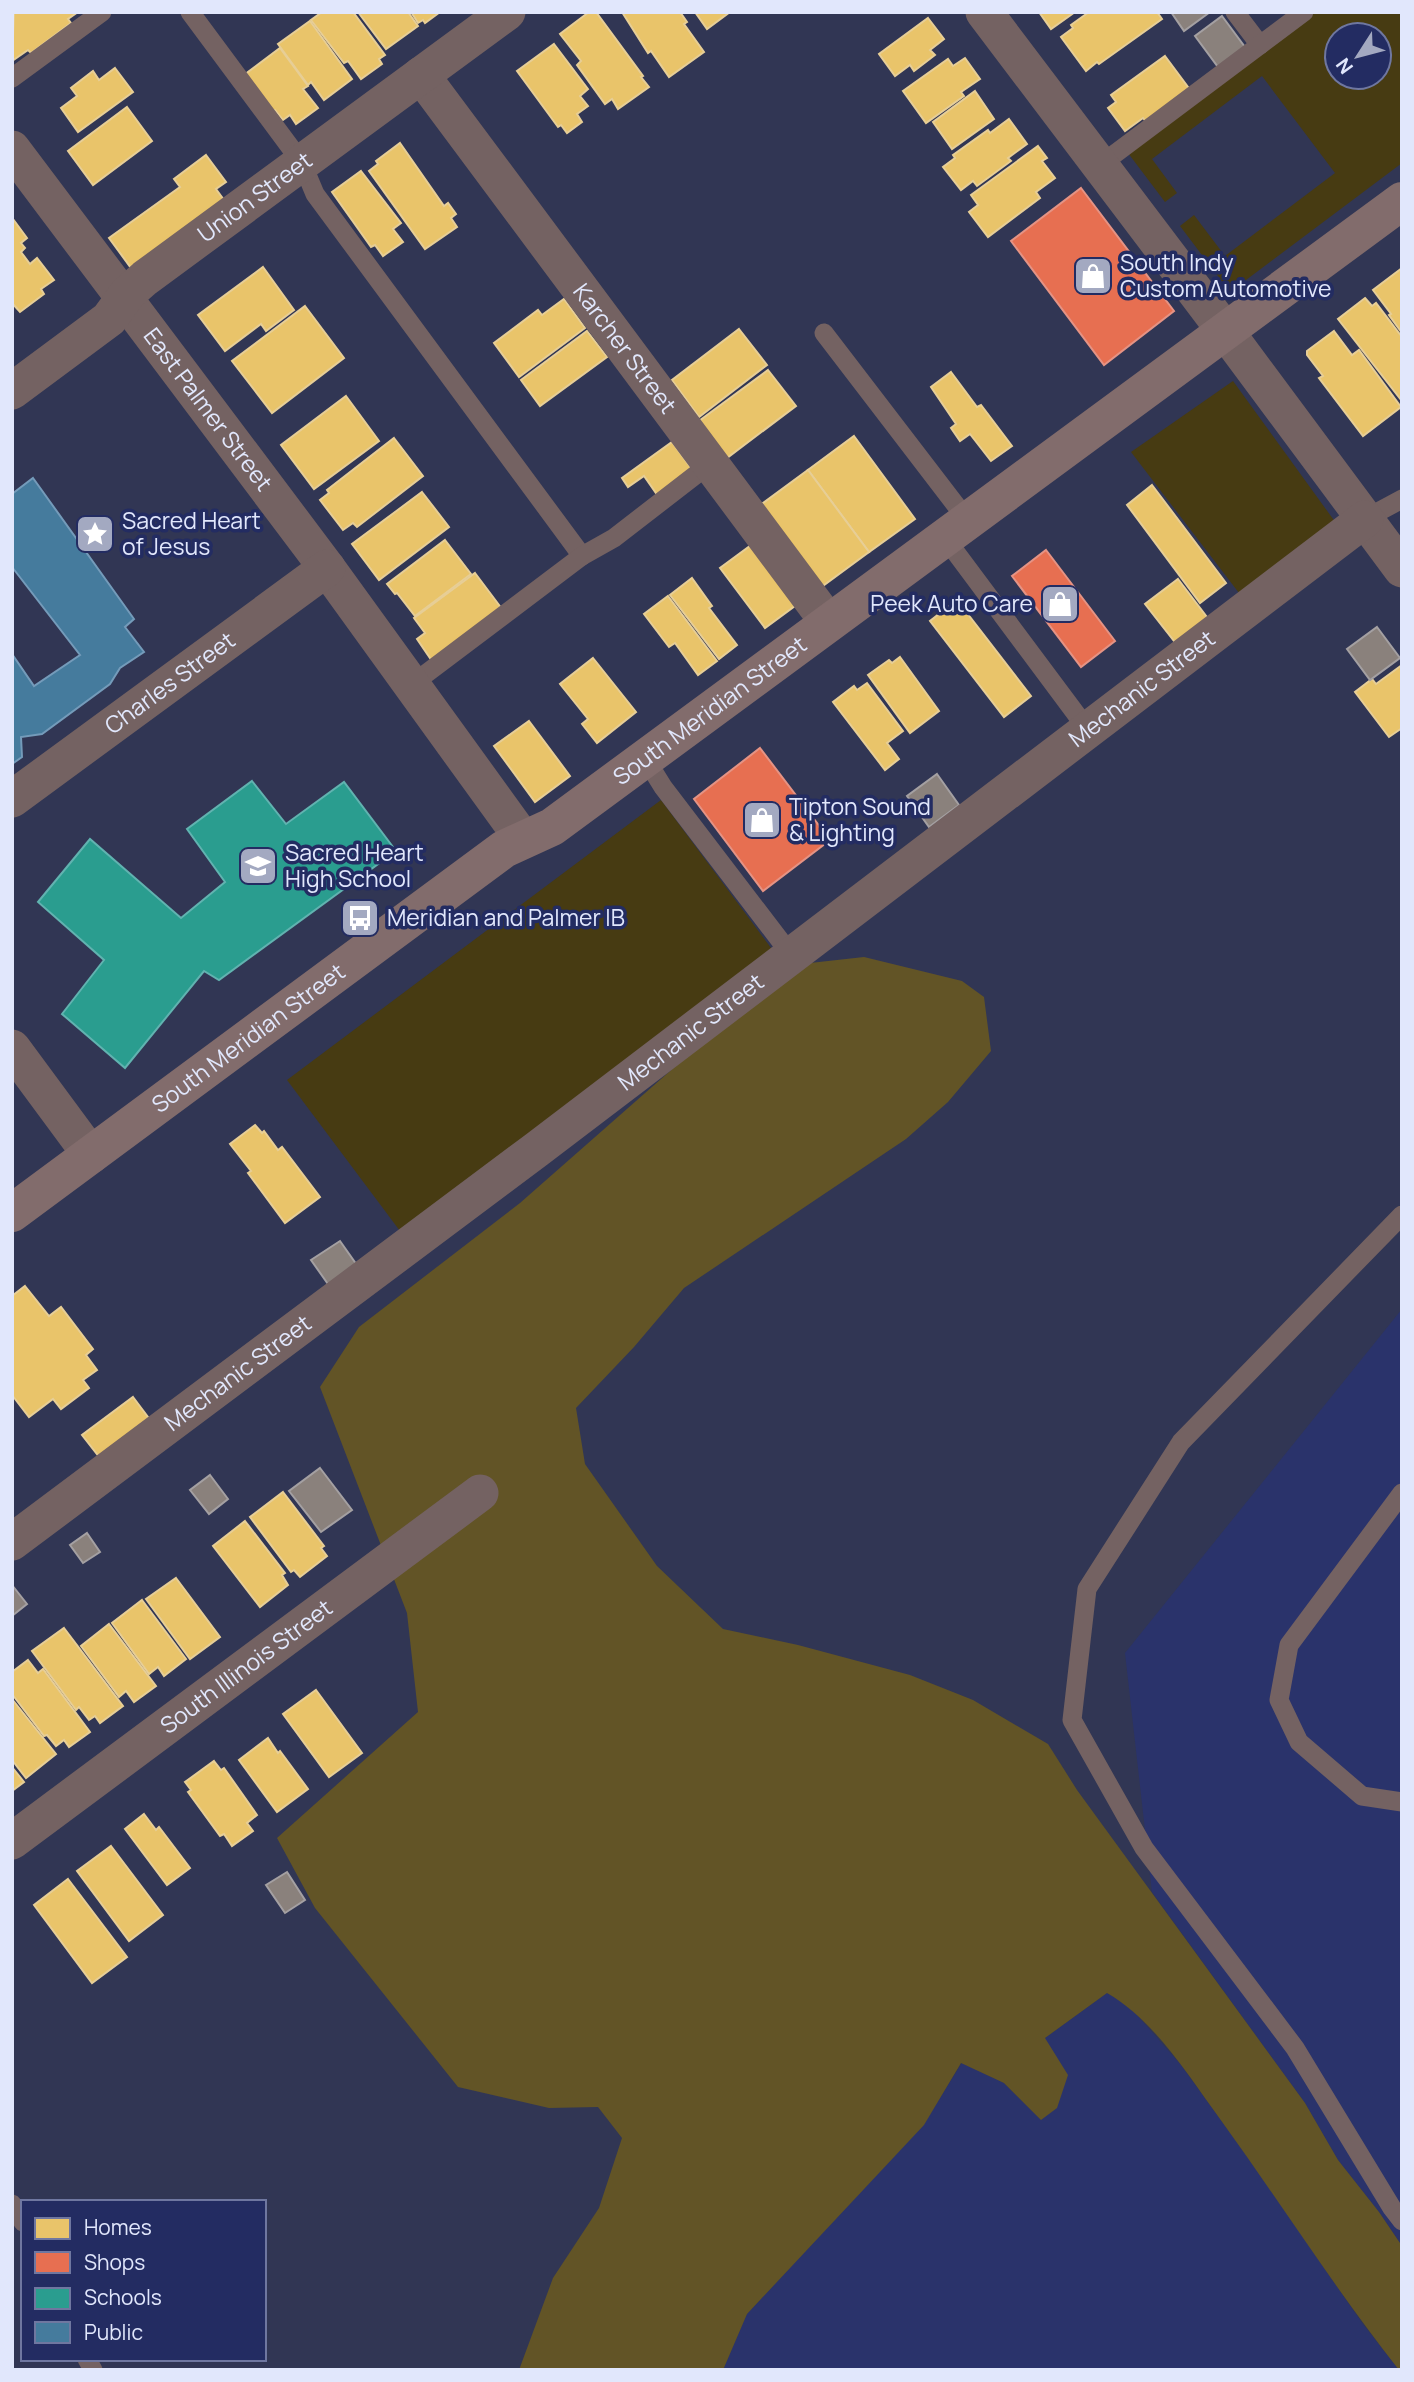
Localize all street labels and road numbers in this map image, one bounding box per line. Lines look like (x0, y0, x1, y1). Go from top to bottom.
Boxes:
street label: Union Street (191, 144, 318, 249)
street label: Karcher Street (566, 276, 685, 420)
street label: East Palmer Street (137, 321, 281, 497)
street label: Mechanic Street (1062, 622, 1221, 754)
street label: Charles Street (98, 624, 241, 741)
street label: South Meridian Street (606, 628, 813, 792)
street label: South Meridian Street (145, 955, 351, 1120)
street label: Mechanic Street (611, 965, 770, 1097)
street label: Mechanic Street (157, 1307, 317, 1438)
street label: South Illinois Street (153, 1591, 338, 1741)

